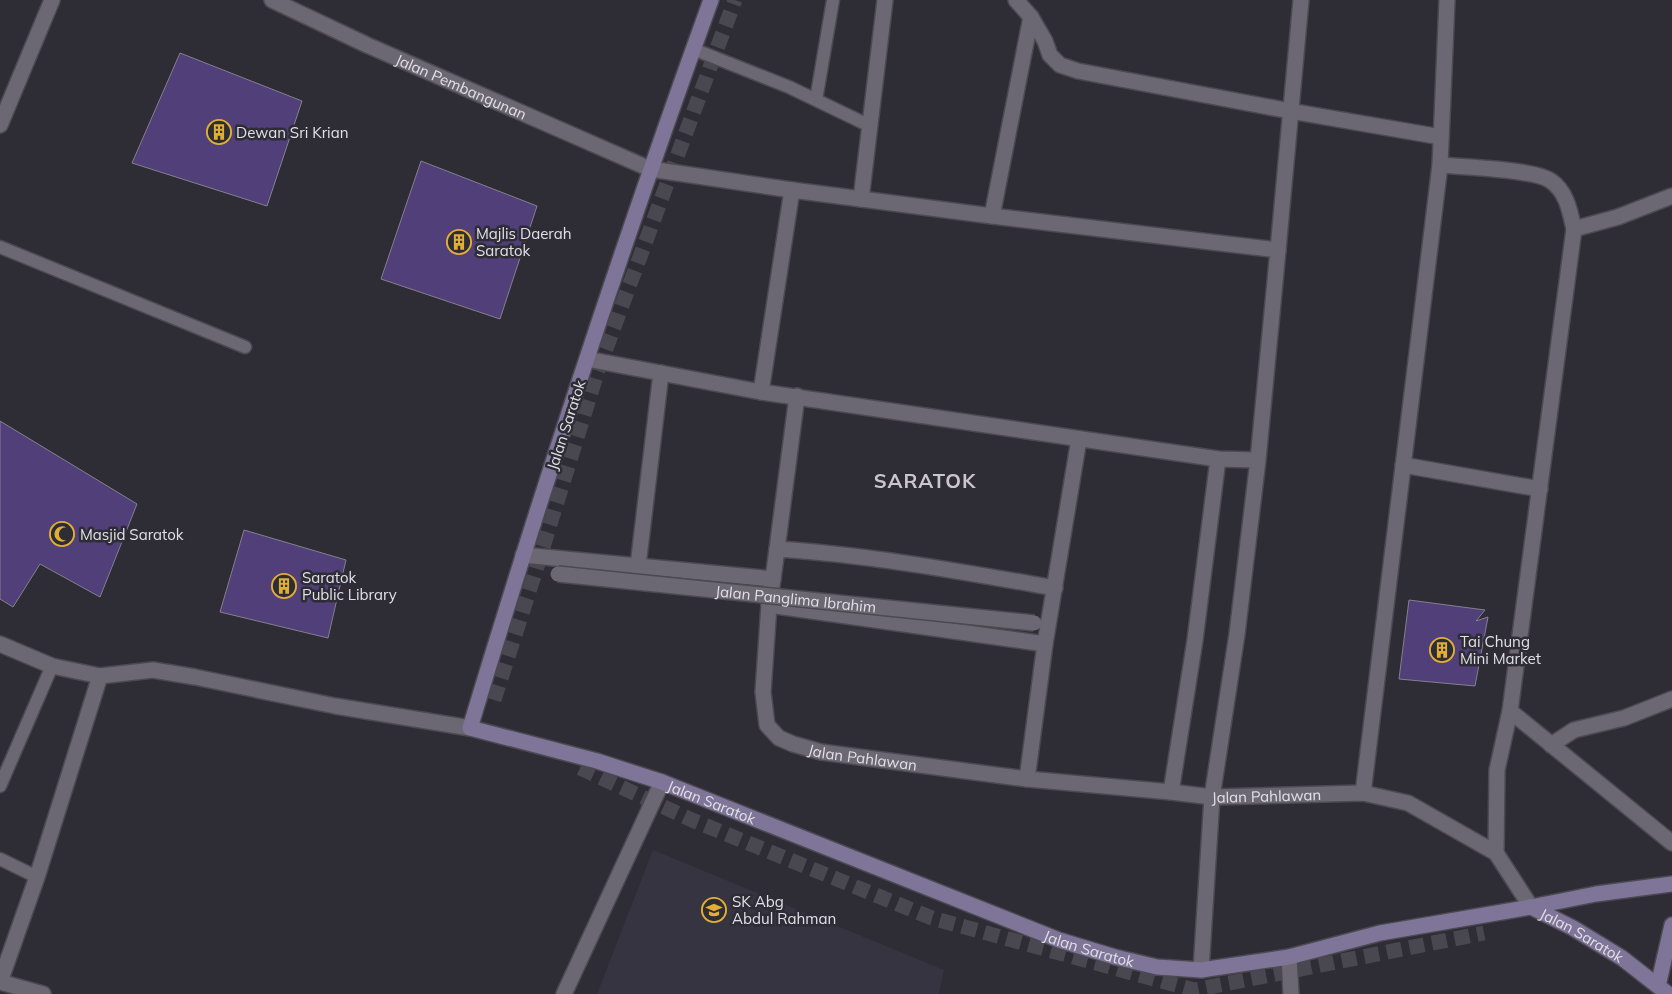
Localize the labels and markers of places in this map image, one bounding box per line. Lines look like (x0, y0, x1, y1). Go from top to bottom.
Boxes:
building icon: Dewan Sri Krian (206, 119, 232, 145)
place label: Dewan Sri Krian (236, 123, 348, 142)
place label: Majlis Daerah Saratok (476, 224, 571, 260)
building icon: Majlis Daerah Saratok (446, 229, 472, 255)
mosque icon: Masjid Saratok (49, 521, 75, 547)
place label: Masjid Saratok (80, 525, 184, 544)
place label: Saratok Public Library (302, 568, 397, 604)
building icon: Saratok Public Library (271, 573, 297, 599)
place label: Tai Chung Mini Market (1460, 632, 1541, 668)
building icon: Tai Chung Mini Market (1429, 637, 1455, 663)
place label: SK Abg Abdul Rahman (732, 892, 836, 928)
school or university icon: SK Abg Abdul Rahman (701, 897, 727, 923)

